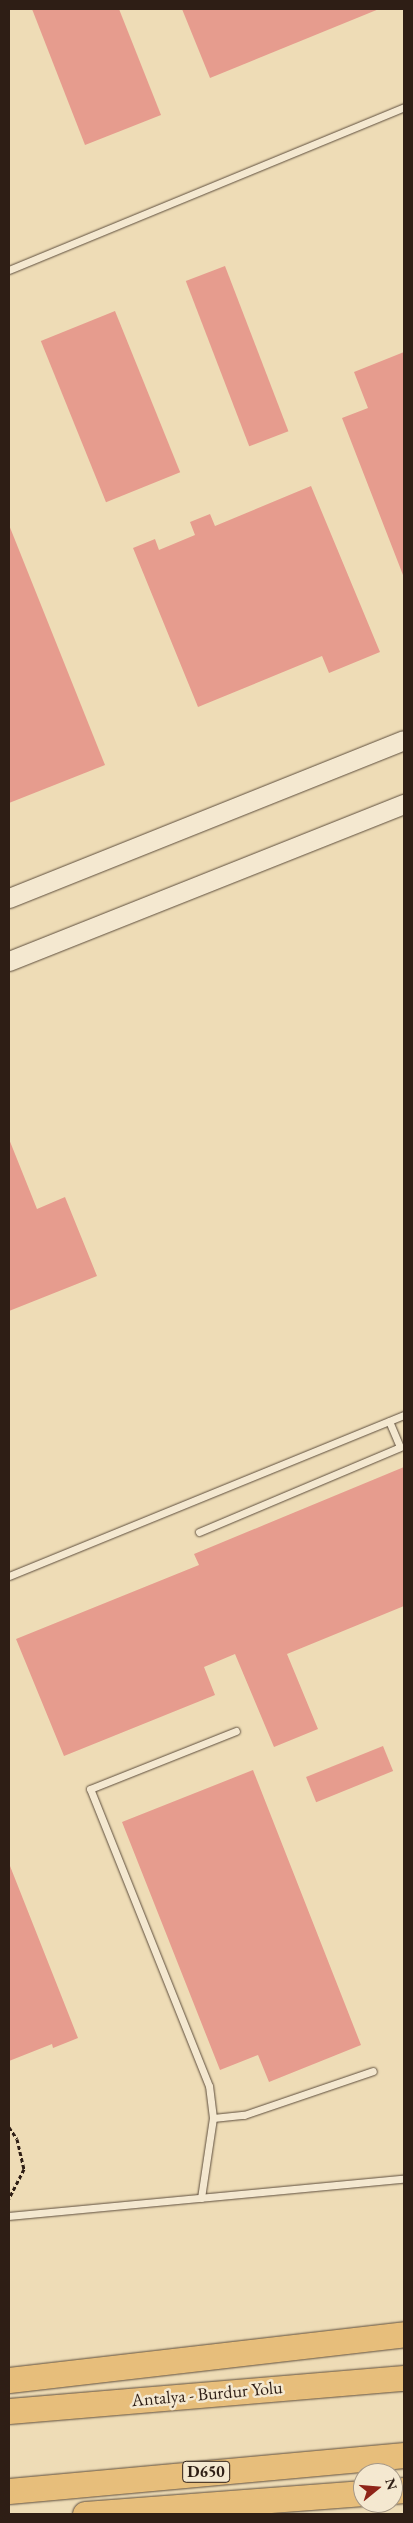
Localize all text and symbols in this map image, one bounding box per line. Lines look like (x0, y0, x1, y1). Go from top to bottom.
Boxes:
street label: Antalya - Burdur Yolu (131, 2377, 283, 2411)
road number: D650 (181, 2458, 231, 2486)
north arrow (353, 2463, 403, 2513)
text: N (381, 2476, 402, 2492)

